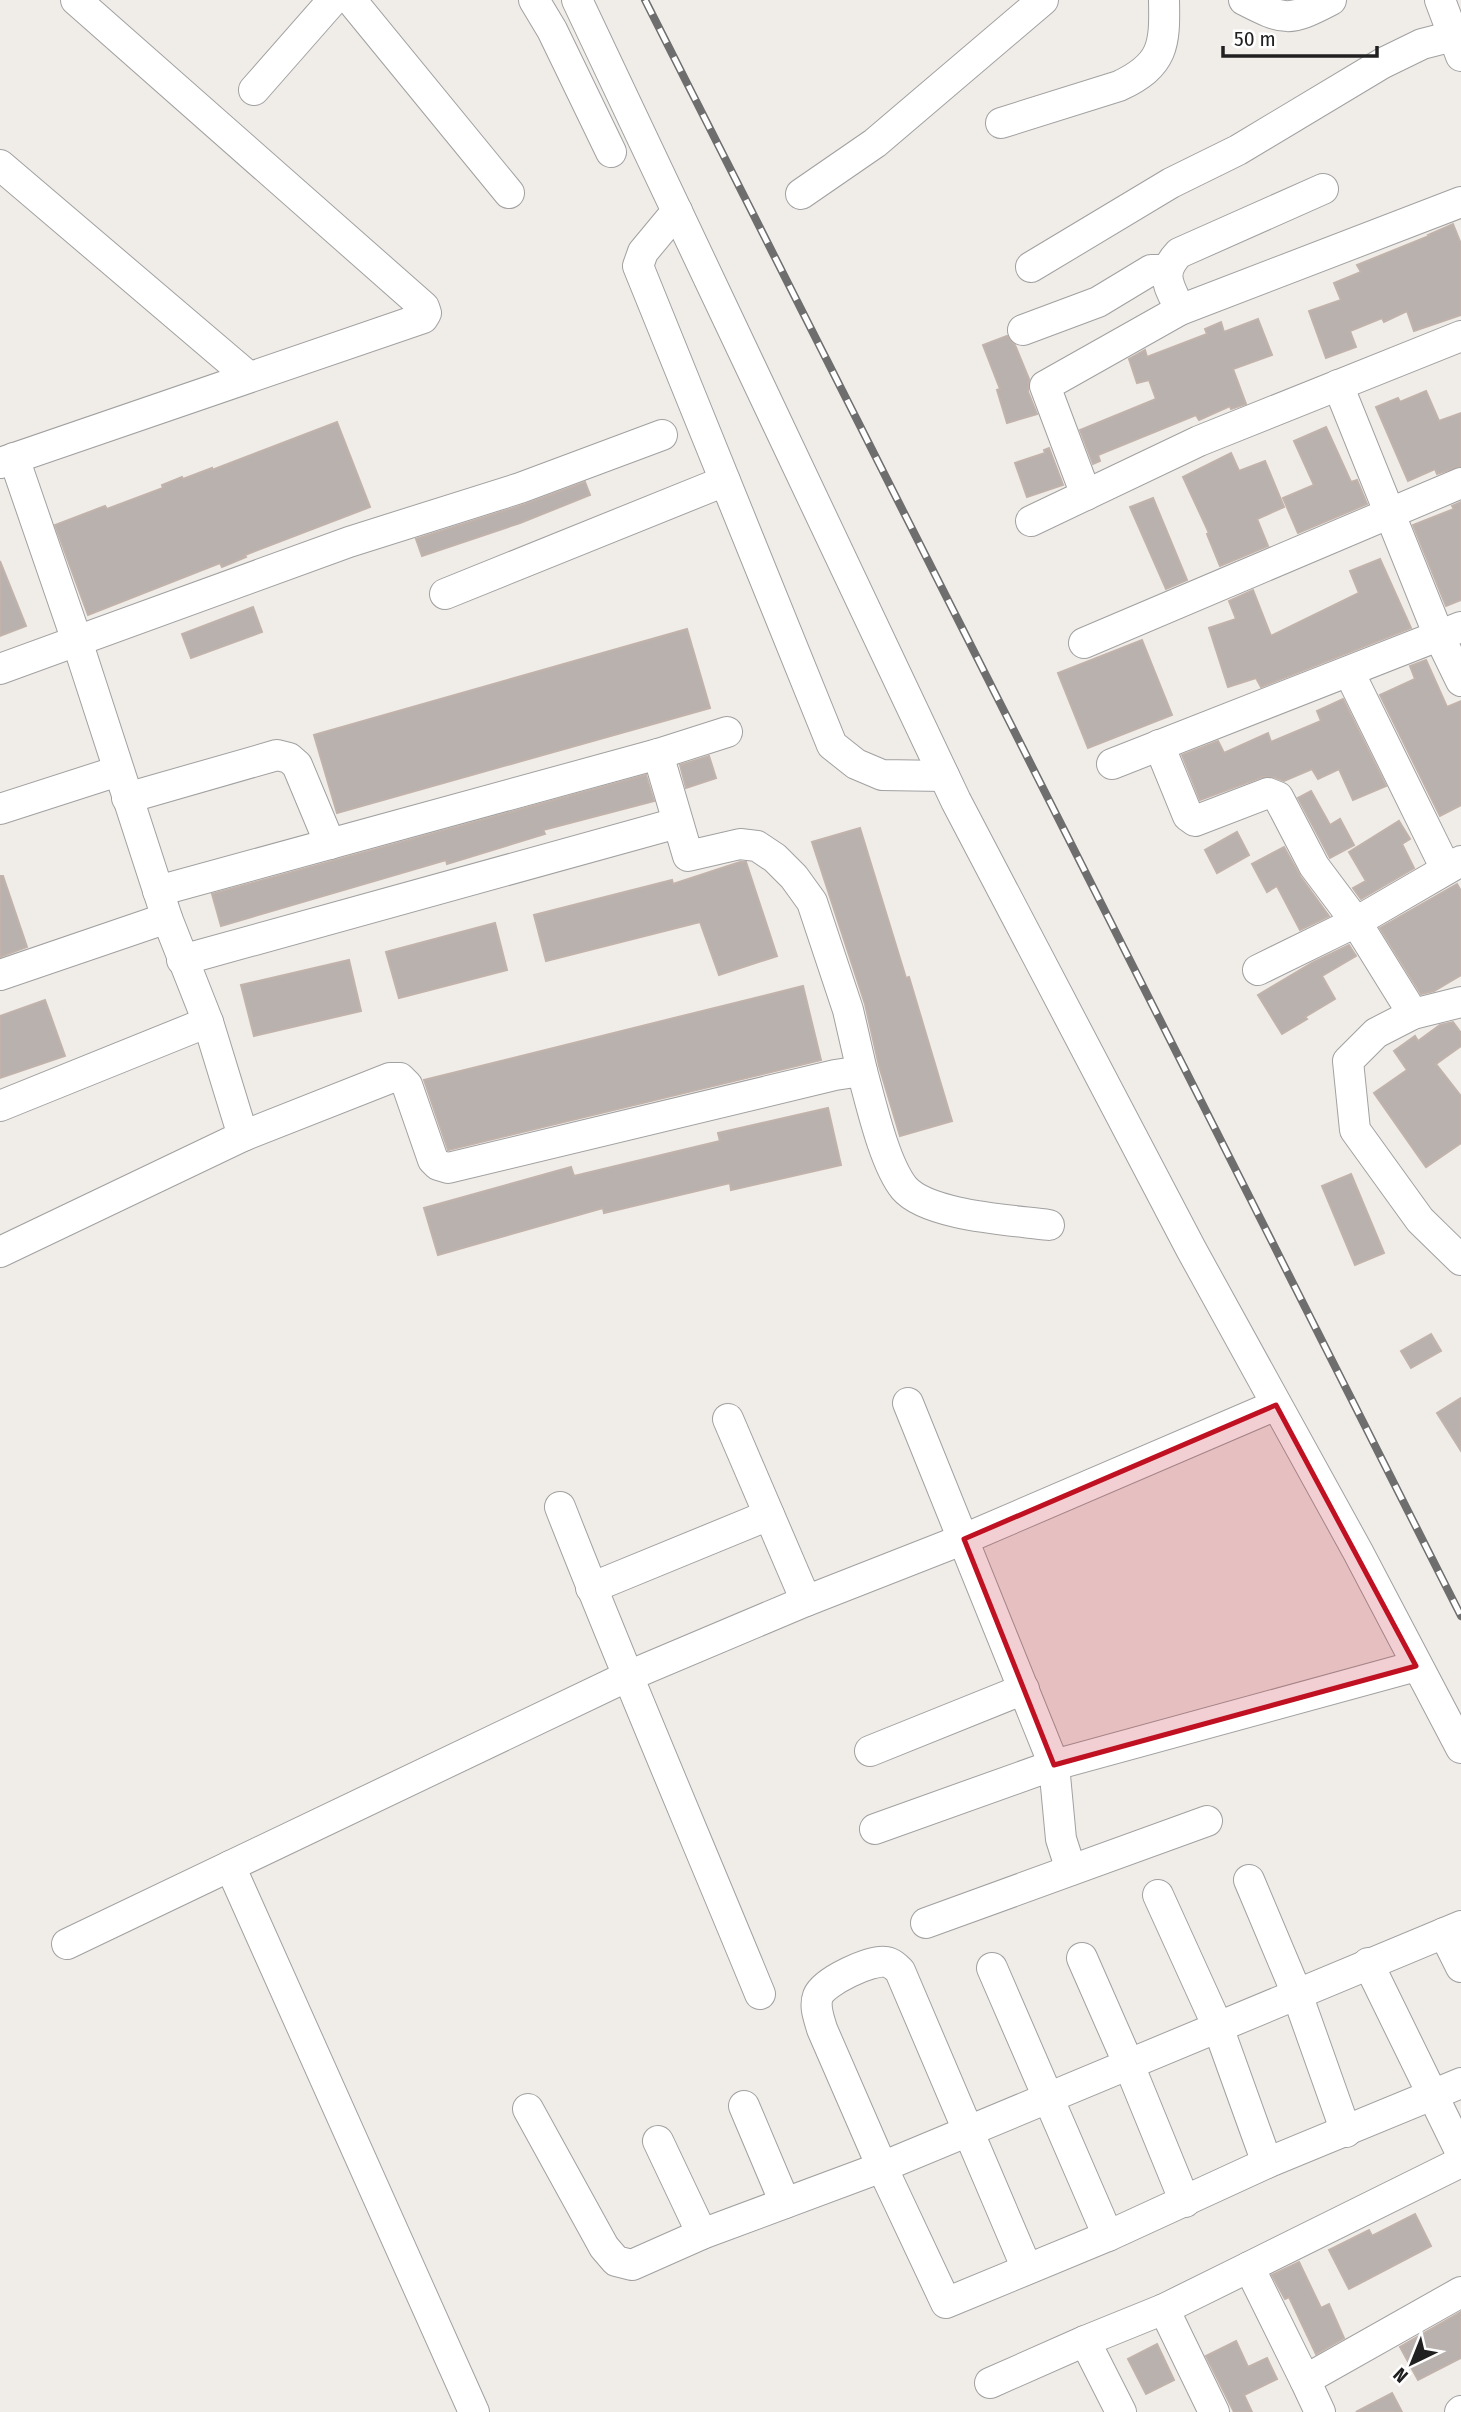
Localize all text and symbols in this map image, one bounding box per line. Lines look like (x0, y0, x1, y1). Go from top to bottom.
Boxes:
scale bar (1223, 14, 1377, 58)
text: 50 m (1234, 26, 1276, 52)
north arrow (1377, 2328, 1447, 2398)
text: N (1389, 2363, 1413, 2387)

